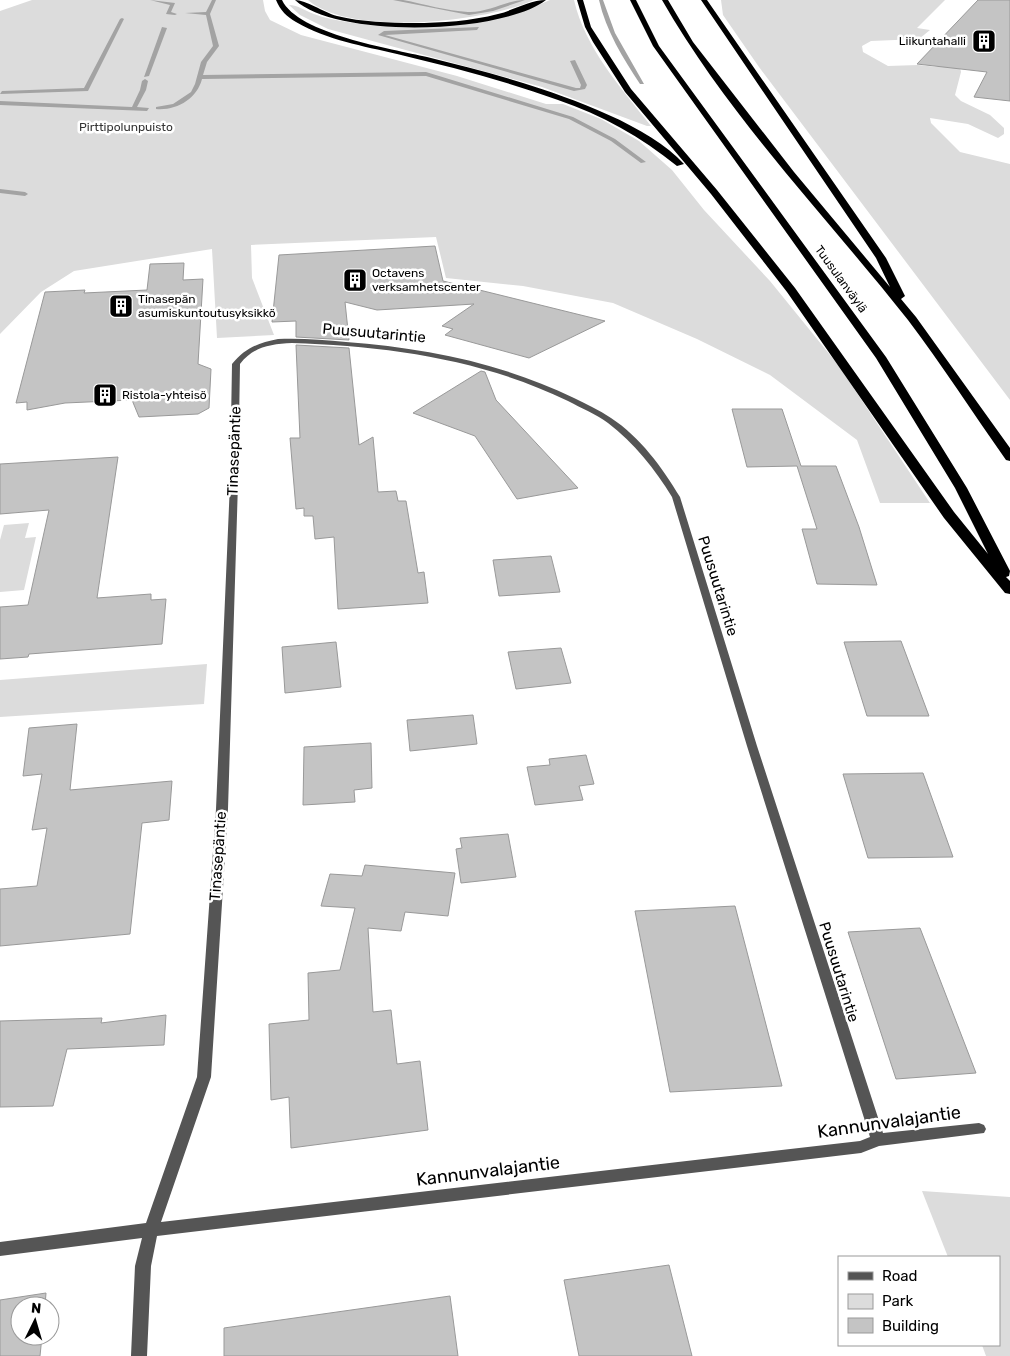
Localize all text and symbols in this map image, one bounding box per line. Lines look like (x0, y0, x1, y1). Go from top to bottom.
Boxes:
building icon: Liikuntahalli (971, 28, 997, 54)
place label: Liikuntahalli (899, 34, 966, 48)
park label: Pirttipolunpuisto (79, 120, 173, 134)
street label: Tuusulanväylä (812, 243, 870, 315)
place label: Octavens verksamhetscenter (372, 266, 481, 294)
building icon: Octavens verksamhetscenter (342, 267, 368, 293)
place label: Tinasepän asumiskuntoutusyksikkö (138, 292, 276, 320)
building icon: Tinasepän asumiskuntoutusyksikkö (108, 293, 134, 319)
street label: Puusuutarintie (322, 320, 426, 346)
building icon: Ristola-yhteisö (92, 382, 118, 408)
place label: Ristola-yhteisö (122, 388, 207, 402)
street label: Tinasepäntie (223, 406, 245, 496)
street label: Puusuutarintie (694, 534, 742, 638)
street label: Tinasepäntie (206, 811, 230, 901)
street label: Puusuutarintie (815, 920, 863, 1024)
street label: Kannunvalajantie (816, 1101, 962, 1143)
street label: Kannunvalajantie (415, 1151, 561, 1191)
legend (838, 1256, 1000, 1346)
text: Road (882, 1267, 918, 1285)
text: Park (882, 1292, 913, 1310)
north arrow (10, 1296, 60, 1346)
text: N (30, 1300, 42, 1317)
text: Building (882, 1317, 939, 1335)

